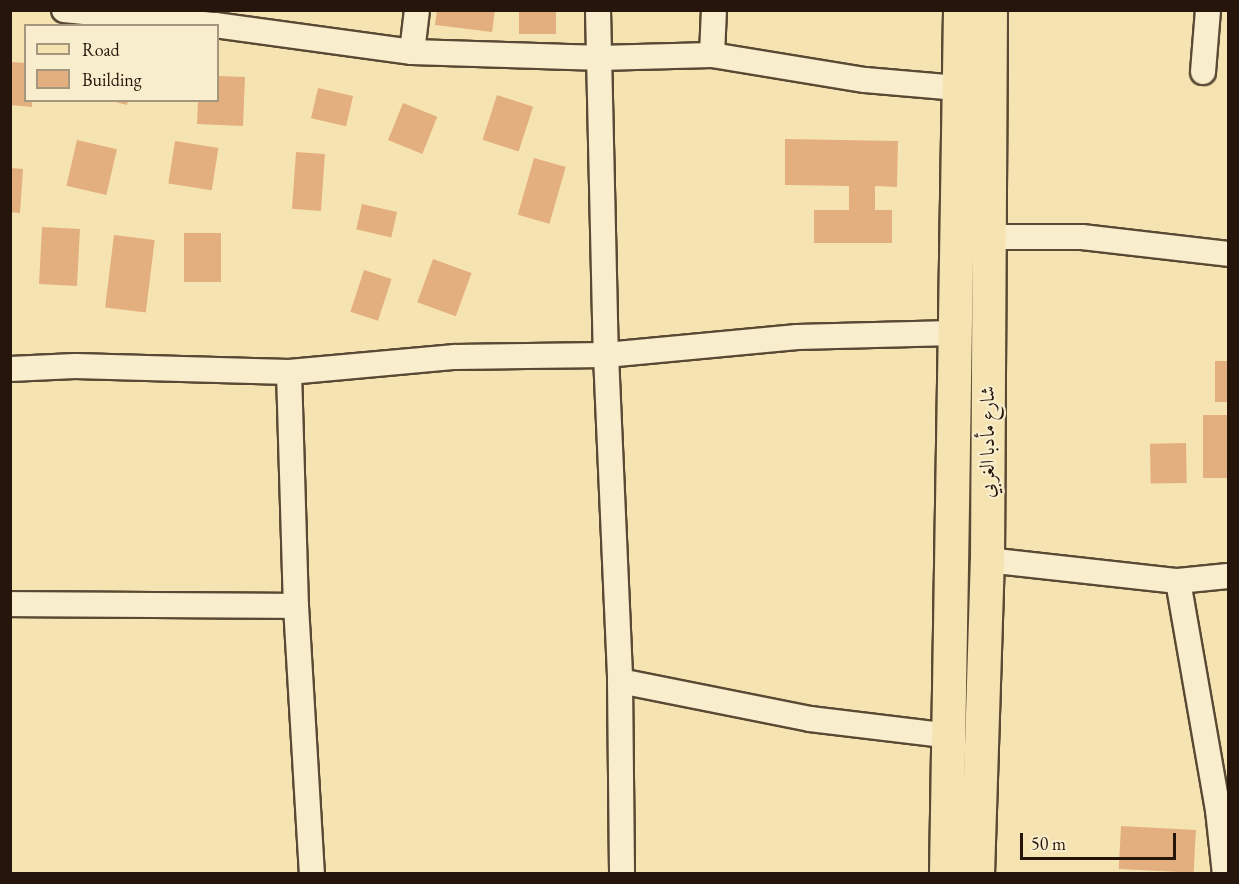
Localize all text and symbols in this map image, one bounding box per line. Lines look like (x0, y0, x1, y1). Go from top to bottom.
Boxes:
legend (24, 24, 219, 102)
text: Road (82, 38, 120, 61)
text: Building (82, 68, 142, 91)
street label: شارع مأدبا الغربي (975, 386, 999, 498)
scale bar (1023, 821, 1179, 859)
text: 50 m (1031, 832, 1066, 855)

